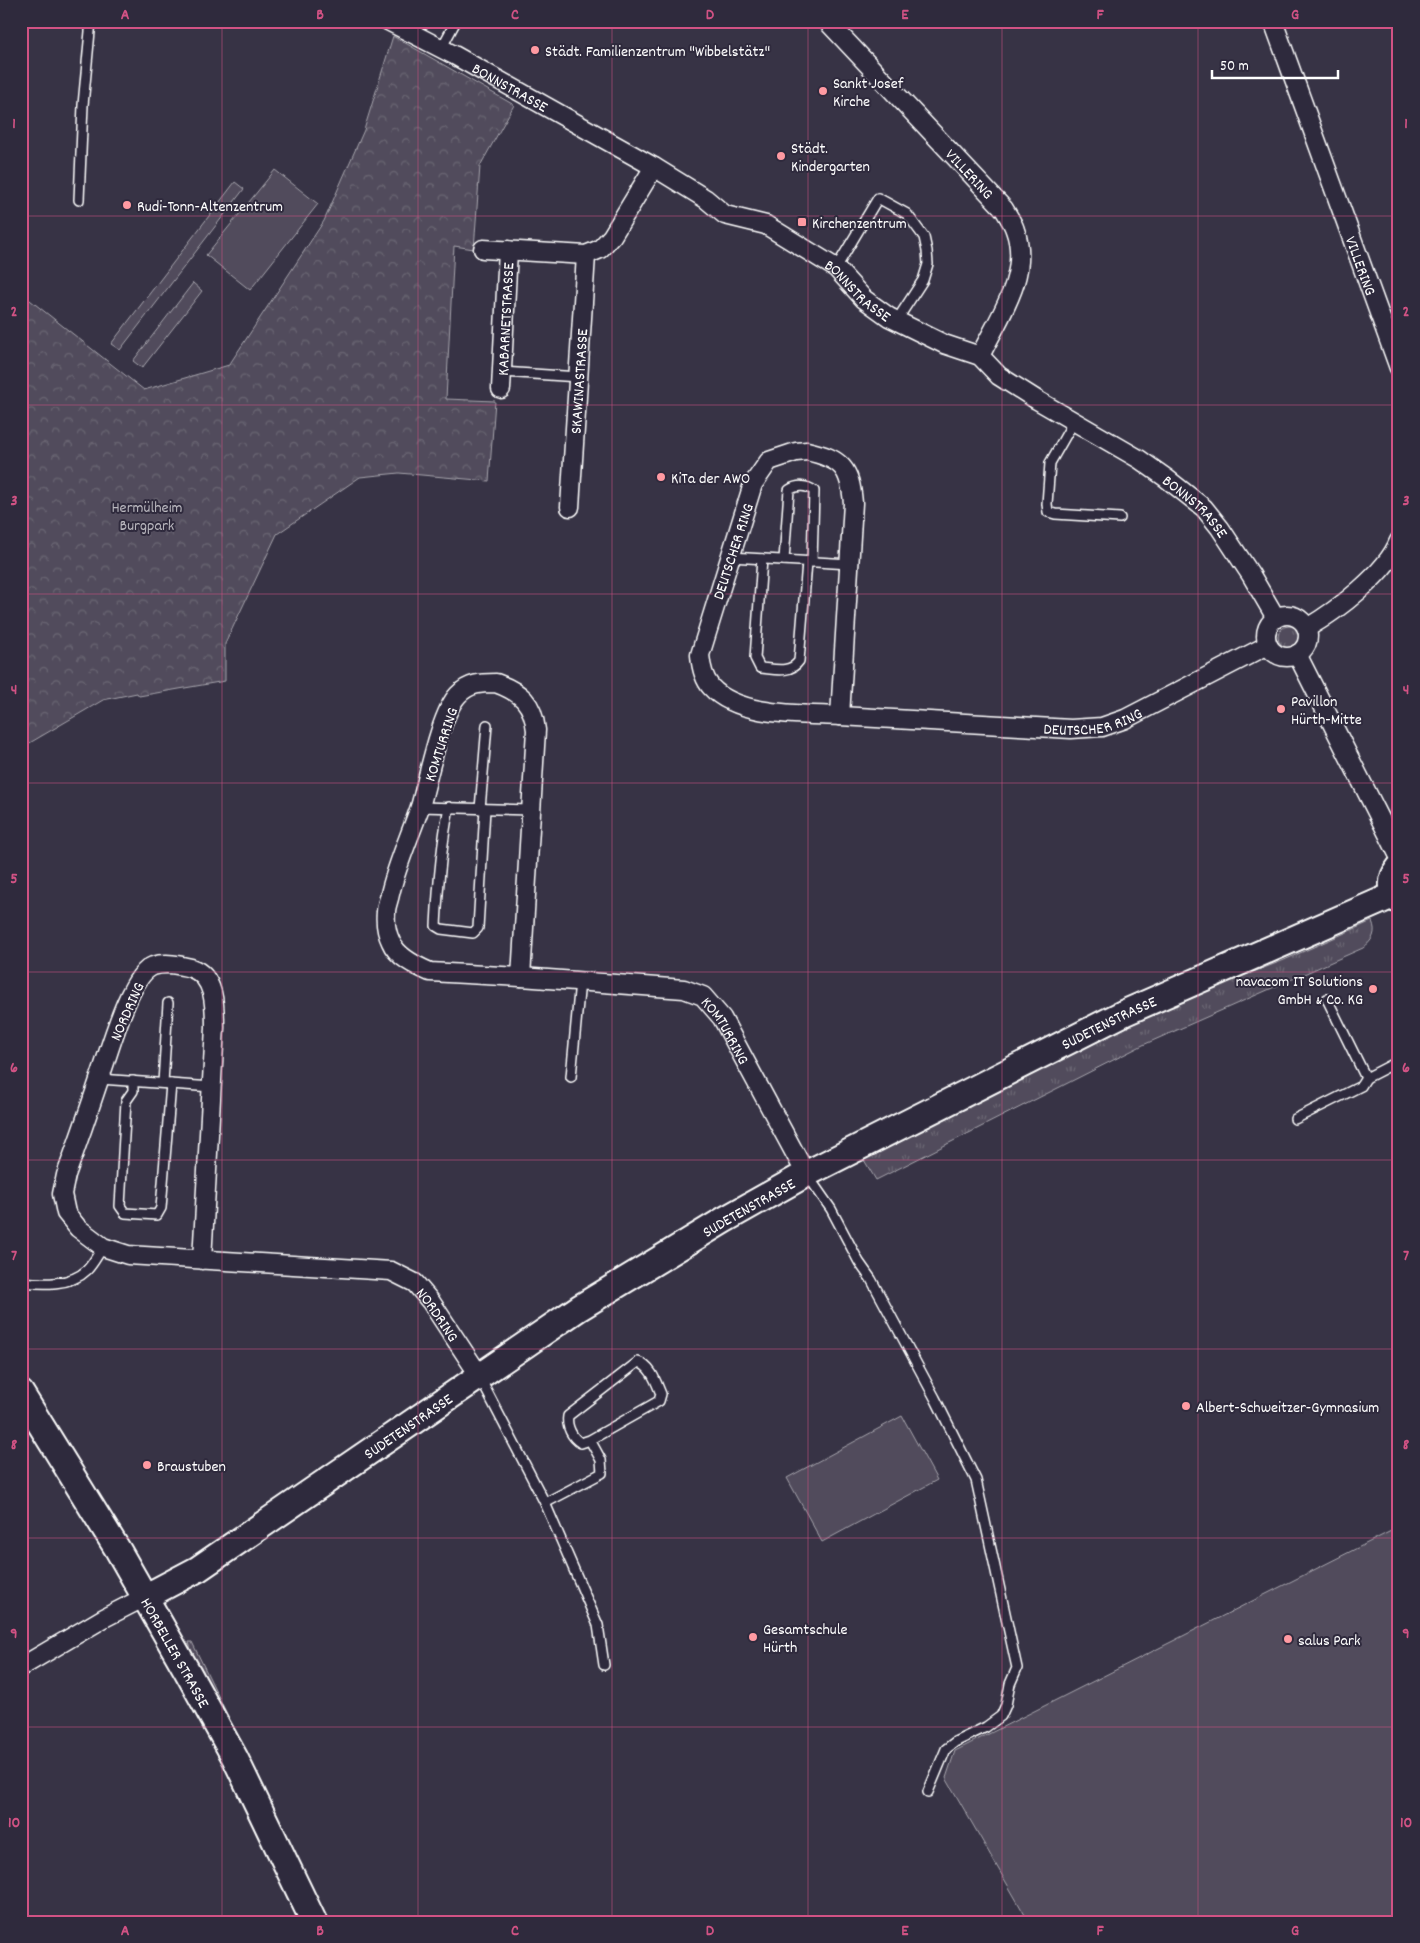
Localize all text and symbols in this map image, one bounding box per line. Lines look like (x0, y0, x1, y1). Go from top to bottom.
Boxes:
text: A (121, 4, 130, 27)
text: B (316, 4, 324, 27)
text: C (511, 4, 519, 27)
text: D (706, 4, 715, 27)
text: E (901, 4, 909, 27)
text: F (1096, 4, 1104, 27)
text: G (1291, 4, 1299, 27)
place label: Städt. Familienzentrum "Wibbelstätz" (545, 41, 770, 64)
marker: Städt. Familienzentrum "Wibbelstätz" (529, 44, 541, 56)
scale bar (1212, 48, 1339, 80)
text: 50 m (1220, 56, 1249, 78)
street label: BONNSTRASSE (467, 58, 552, 120)
place label: Sankt Josef Kirche (833, 73, 904, 114)
marker: Sankt Josef Kirche (817, 85, 829, 97)
text: 1 (12, 113, 16, 136)
text: 1 (1404, 113, 1408, 136)
place label: Städt. Kindergarten (791, 138, 870, 179)
street label: VILLERING (939, 145, 998, 205)
marker: Städt. Kindergarten (775, 150, 787, 162)
place label: Rudi-Tonn-Altenzentrum (137, 196, 283, 219)
marker: Rudi-Tonn-Altenzentrum (121, 199, 133, 211)
place label: Kirchenzentrum (812, 213, 907, 236)
marker: Kirchenzentrum (796, 216, 808, 228)
street label: VILLERING (1338, 233, 1381, 299)
street label: BONNSTRASSE (820, 255, 895, 329)
street label: KABARNETSTRASSE (493, 261, 521, 376)
text: 2 (11, 301, 18, 324)
text: 2 (1403, 301, 1410, 324)
street label: SKAWINASTRASSE (566, 327, 595, 435)
place label: KiTa der AWO (671, 468, 750, 491)
street label: BONNSTRASSE (1157, 470, 1233, 544)
marker: KiTa der AWO (655, 471, 667, 483)
text: 3 (10, 490, 18, 513)
text: 3 (1402, 490, 1410, 513)
park label: Hermülheim Burgpark (111, 497, 183, 538)
street label: DEUTSCHER RING (708, 501, 761, 603)
text: 4 (11, 679, 17, 702)
text: 4 (1403, 679, 1409, 702)
place label: Pavillon Hürth-Mitte (1291, 691, 1362, 732)
street label: DEUTSCHER RING (1043, 703, 1147, 743)
marker: Pavillon Hürth-Mitte (1275, 703, 1287, 715)
street label: KOMTURRING (420, 705, 465, 785)
text: 5 (10, 868, 18, 891)
text: 5 (1402, 868, 1410, 891)
place label: navacom IT Solutions GmbH & Co. KG (1236, 971, 1363, 1012)
street label: NORDRING (105, 979, 151, 1045)
marker: navacom IT Solutions GmbH & Co. KG (1367, 983, 1379, 995)
street label: SUDETENSTRASSE (1058, 991, 1161, 1057)
street label: KOMTURRING (694, 992, 754, 1069)
text: 6 (10, 1057, 18, 1080)
text: 6 (1402, 1057, 1410, 1080)
street label: SUDETENSTRASSE (699, 1173, 801, 1244)
text: 7 (11, 1245, 17, 1268)
text: 7 (1403, 1245, 1409, 1268)
street label: NORDRING (409, 1283, 463, 1347)
street label: SUDETENSTRASSE (360, 1388, 459, 1466)
place label: Albert-Schweitzer-Gymnasium (1196, 1397, 1379, 1420)
marker: Albert-Schweitzer-Gymnasium (1180, 1400, 1192, 1412)
text: 8 (11, 1434, 18, 1457)
text: 8 (1403, 1434, 1410, 1457)
place label: Braustuben (157, 1456, 226, 1479)
marker: Braustuben (141, 1459, 153, 1471)
street label: HORBELLER STRASSE (133, 1594, 214, 1713)
place label: Gesamtschule Hürth (763, 1619, 848, 1660)
text: 9 (10, 1623, 18, 1646)
text: 9 (1402, 1623, 1410, 1646)
place label: salus Park (1298, 1630, 1361, 1653)
marker: Gesamtschule Hürth (747, 1631, 759, 1643)
marker: salus Park (1282, 1633, 1294, 1645)
text: 10 (8, 1812, 20, 1835)
text: 10 (1400, 1812, 1412, 1835)
text: A (121, 1920, 130, 1943)
text: B (316, 1920, 324, 1943)
text: C (511, 1920, 519, 1943)
text: D (706, 1920, 715, 1943)
text: E (901, 1920, 909, 1943)
text: F (1096, 1920, 1104, 1943)
text: G (1291, 1920, 1299, 1943)

